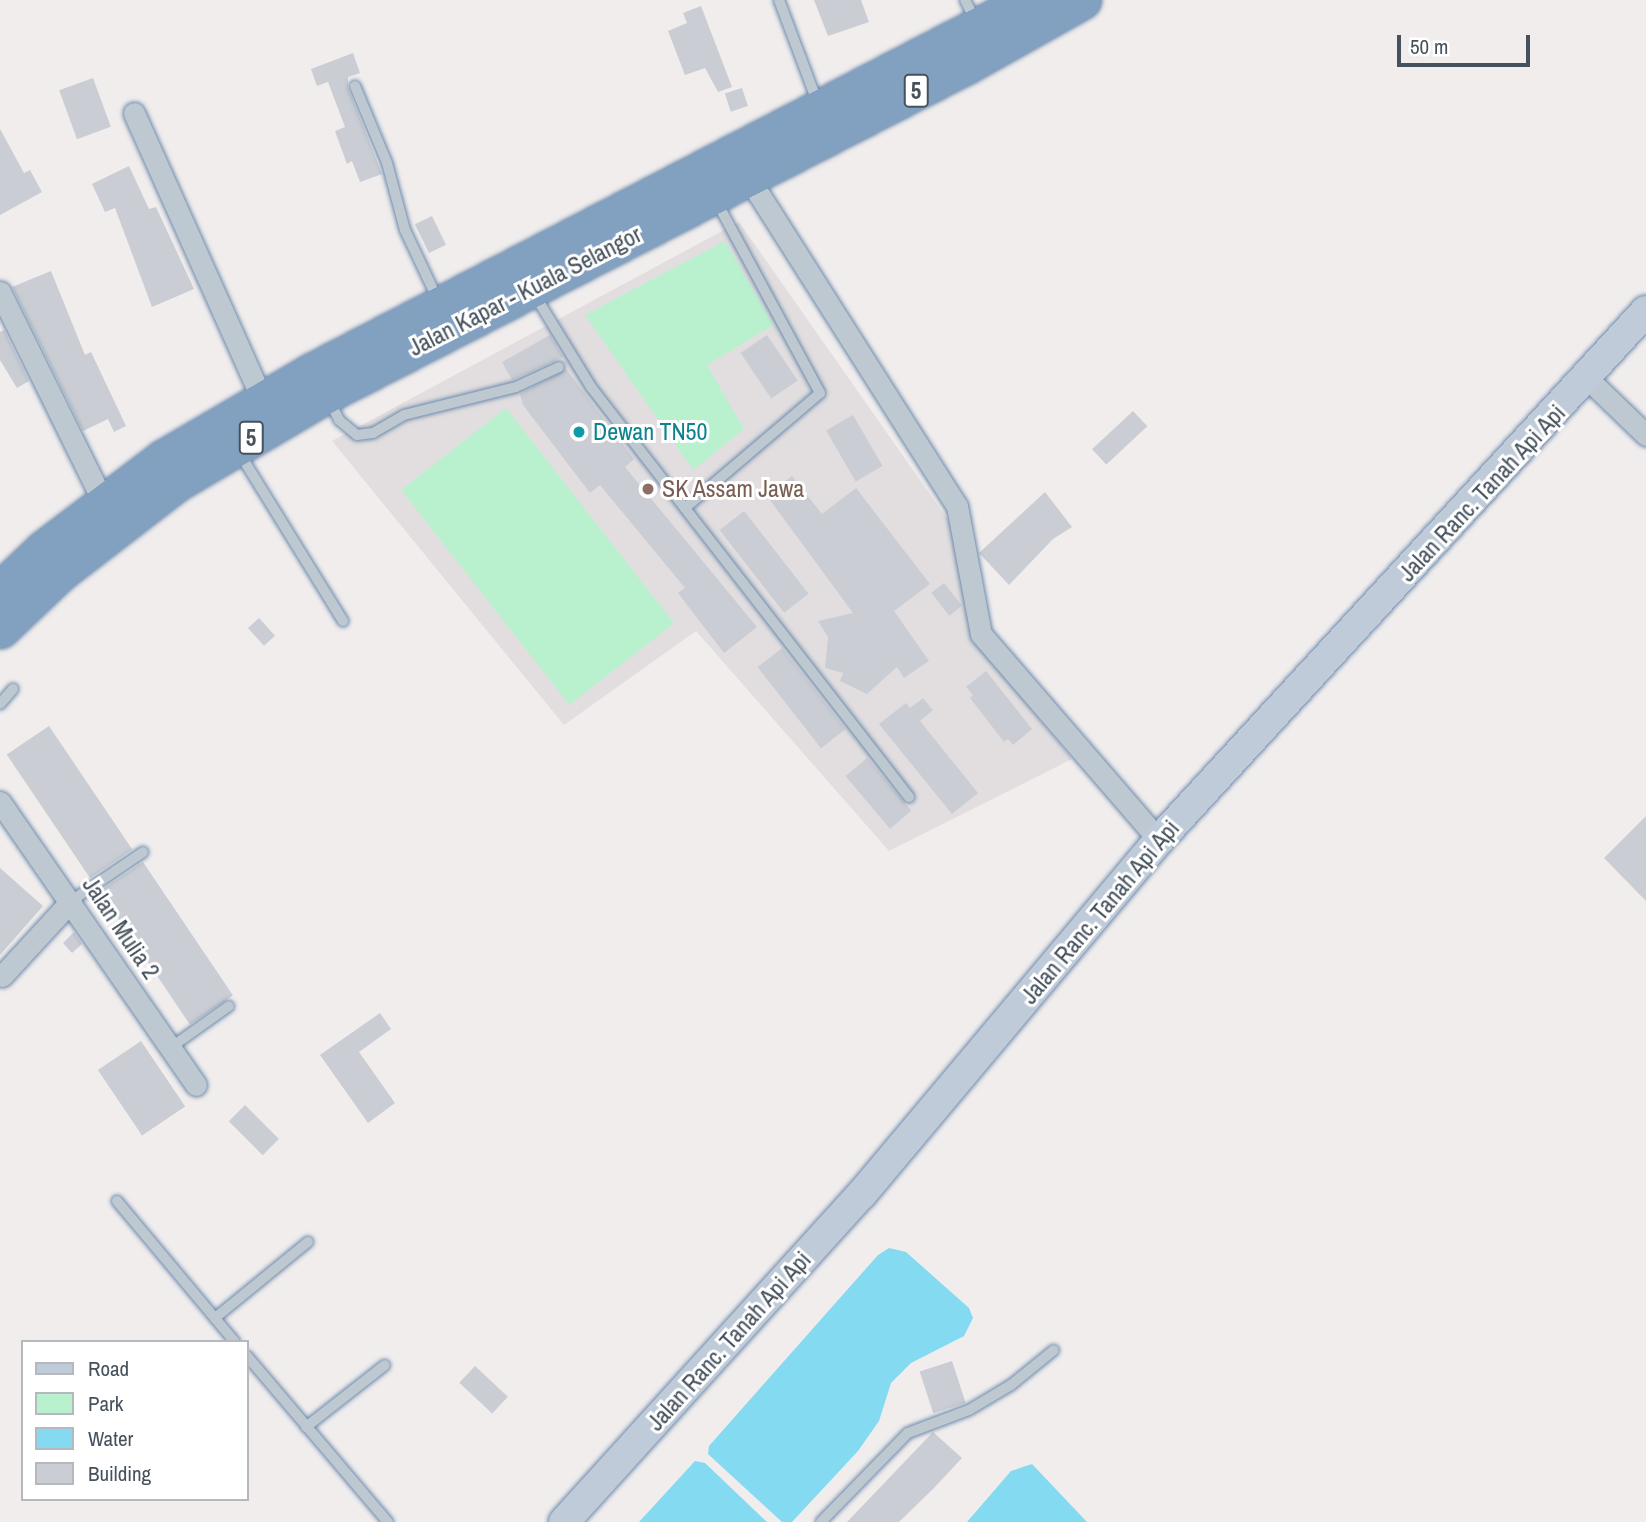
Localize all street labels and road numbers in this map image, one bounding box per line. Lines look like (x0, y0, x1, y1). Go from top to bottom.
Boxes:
road number: 5 (904, 72, 928, 110)
street label: Jalan Kapar - Kuala Selangor (404, 220, 646, 362)
street label: Jalan Ranc. Tanah Api Api (1392, 398, 1572, 588)
road number: 5 (239, 418, 263, 458)
street label: Jalan Ranc. Tanah Api Api (1014, 813, 1186, 1011)
street label: Jalan Mulia 2 (76, 871, 166, 985)
street label: Jalan Ranc. Tanah Api Api (640, 1245, 818, 1437)

